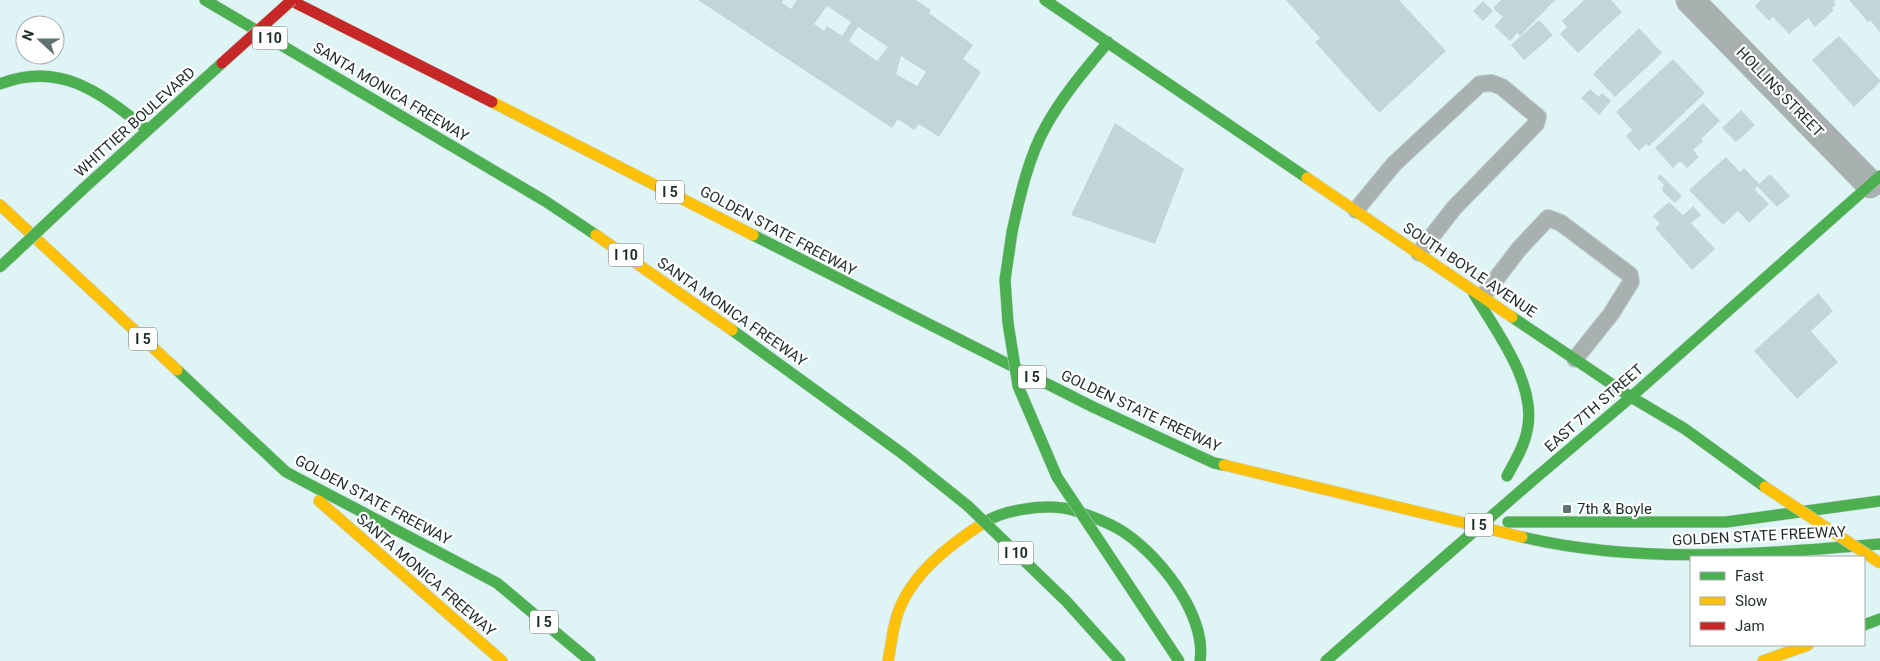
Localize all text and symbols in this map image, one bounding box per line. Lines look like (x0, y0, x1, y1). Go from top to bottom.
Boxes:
north arrow (15, 15, 65, 65)
road number: I 10 (252, 26, 288, 49)
text: N (19, 28, 37, 43)
street label: SANTA MONICA FREEWAY (310, 38, 472, 146)
street label: HOLLINS STREET (1733, 43, 1827, 141)
street label: WHITTIER BOULEVARD (71, 63, 199, 181)
road number: I 5 (656, 180, 684, 203)
street label: GOLDEN STATE FREEWAY (697, 182, 859, 280)
street label: SOUTH BOYLE AVENUE (1400, 219, 1541, 322)
road number: I 10 (608, 244, 644, 266)
street label: SANTA MONICA FREEWAY (654, 254, 810, 370)
road number: I 5 (129, 328, 157, 350)
street label: EAST 7TH STREET (1541, 360, 1647, 456)
road number: I 5 (1018, 366, 1046, 388)
street label: GOLDEN STATE FREEWAY (1058, 366, 1224, 456)
street label: GOLDEN STATE FREEWAY (292, 451, 454, 549)
place label: 7th & Boyle (1577, 500, 1652, 518)
marker: 7th & Boyle (1561, 503, 1573, 515)
street label: SANTA MONICA FREEWAY (353, 510, 499, 640)
road number: I 5 (1465, 514, 1493, 536)
street label: GOLDEN STATE FREEWAY (1671, 522, 1847, 550)
road number: I 10 (998, 542, 1034, 564)
legend (1690, 556, 1865, 646)
text: Fast (1735, 567, 1764, 585)
text: Slow (1735, 592, 1767, 610)
road number: I 5 (530, 610, 558, 634)
text: Jam (1735, 617, 1765, 635)

